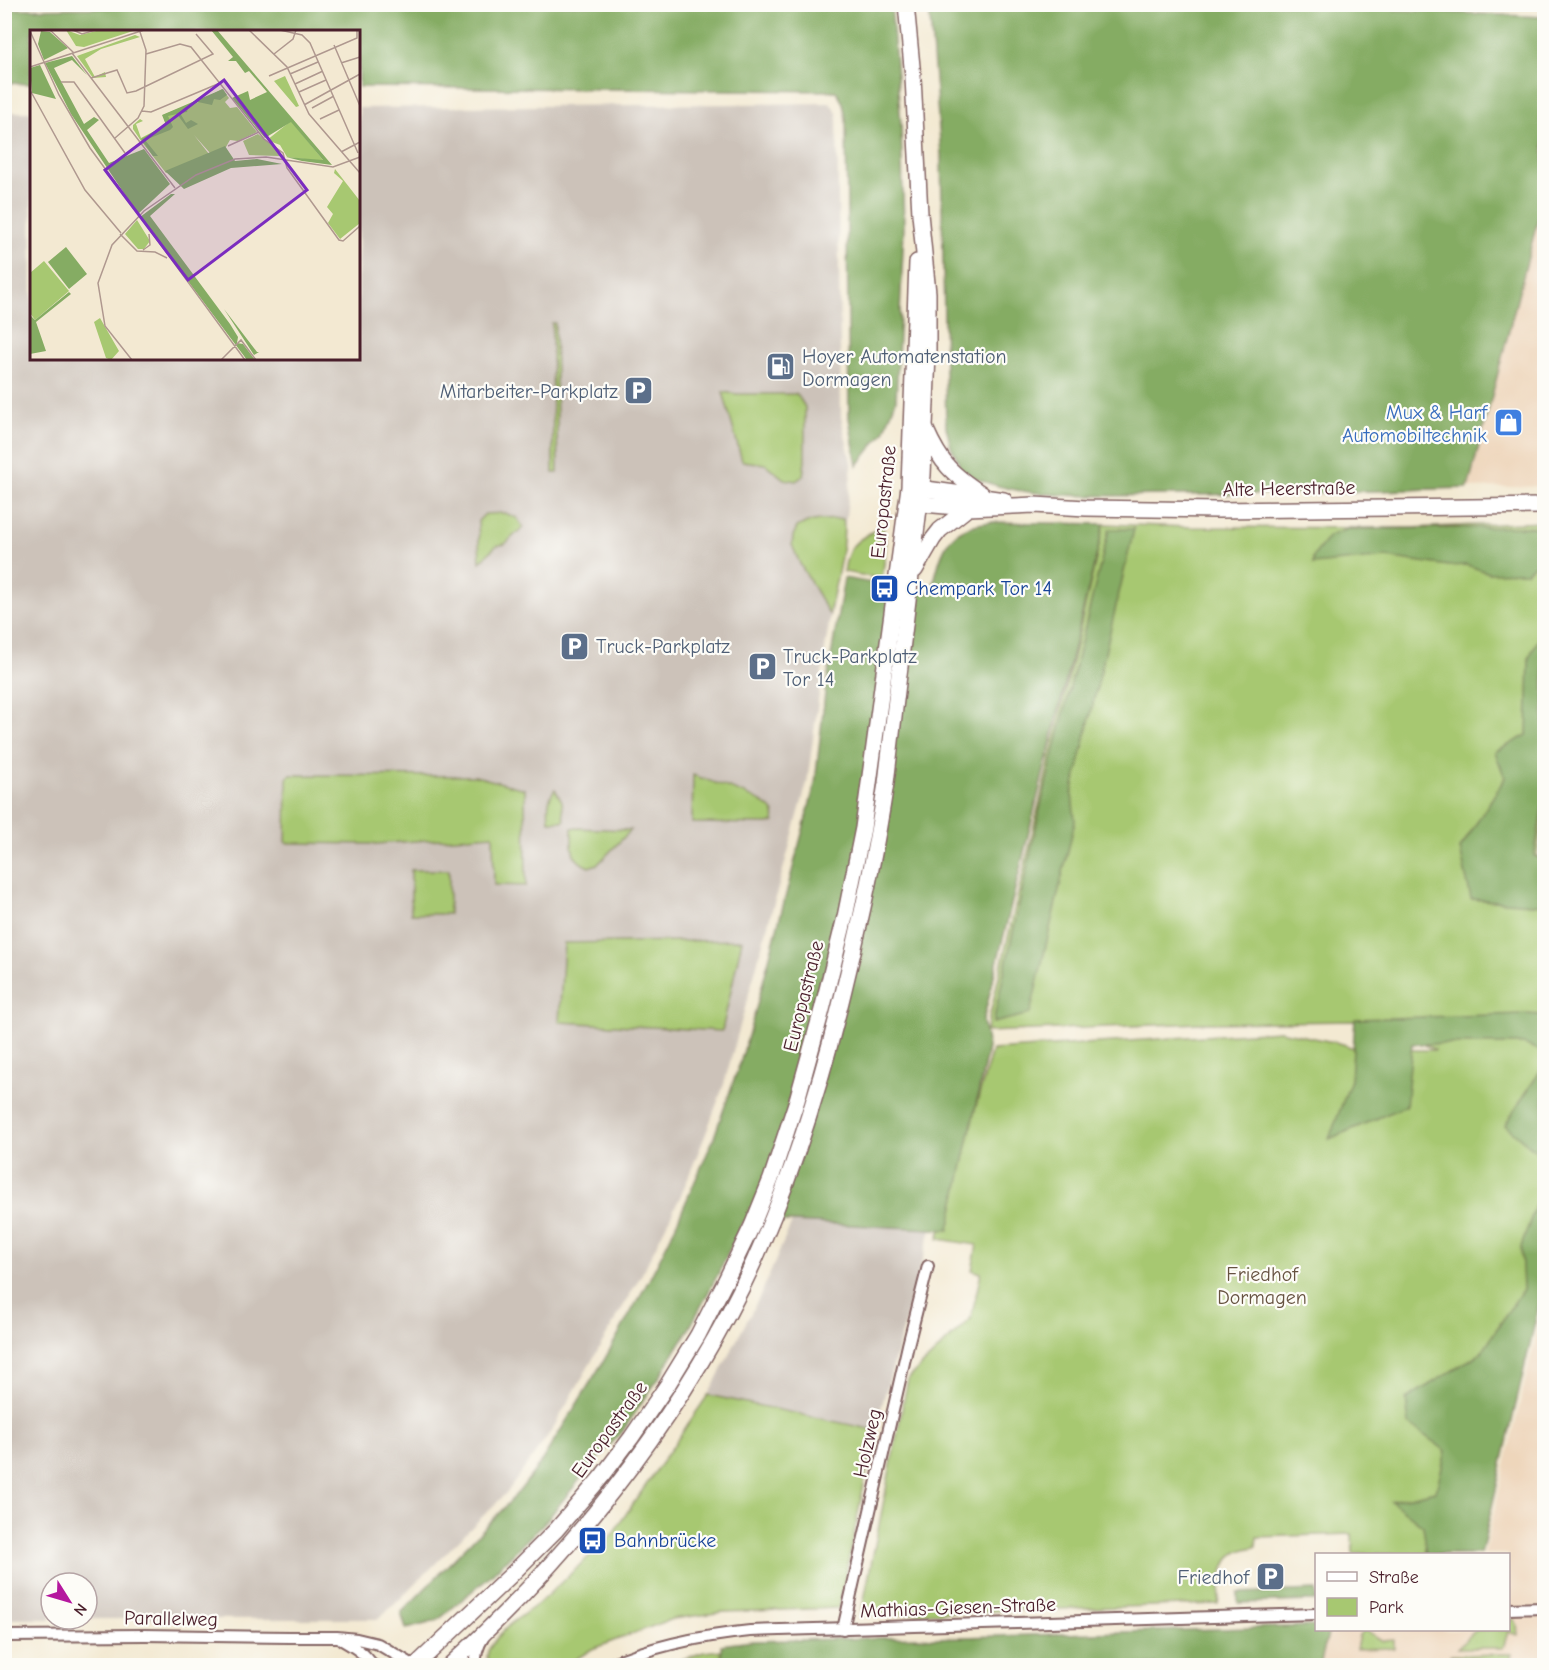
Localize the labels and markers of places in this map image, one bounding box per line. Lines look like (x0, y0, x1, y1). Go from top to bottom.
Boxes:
place label: Hoyer Automatenstation Dormagen (802, 345, 1007, 391)
fuel station icon: Hoyer Automatenstation Dormagen (765, 351, 797, 383)
parking icon: Mitarbeiter-Parkplatz (623, 375, 655, 407)
place label: Mitarbeiter-Parkplatz (440, 380, 618, 403)
place label: Mux & Harf Automobiltechnik (1342, 401, 1488, 447)
shop icon: Mux & Harf Automobiltechnik (1492, 407, 1524, 439)
bus stop icon: Chempark Tor 14 (869, 572, 901, 604)
place label: Chempark Tor 14 (906, 577, 1052, 600)
parking icon: Truck-Parkplatz (559, 630, 591, 662)
place label: Truck-Parkplatz (596, 635, 730, 658)
place label: Truck-Parkplatz Tor 14 (783, 645, 917, 691)
parking icon: Truck-Parkplatz Tor 14 (746, 651, 778, 683)
bus stop icon: Bahnbrücke (577, 1524, 609, 1556)
place label: Bahnbrücke (614, 1529, 716, 1552)
parking icon: Friedhof (1254, 1561, 1286, 1593)
place label: Friedhof (1178, 1566, 1250, 1589)

